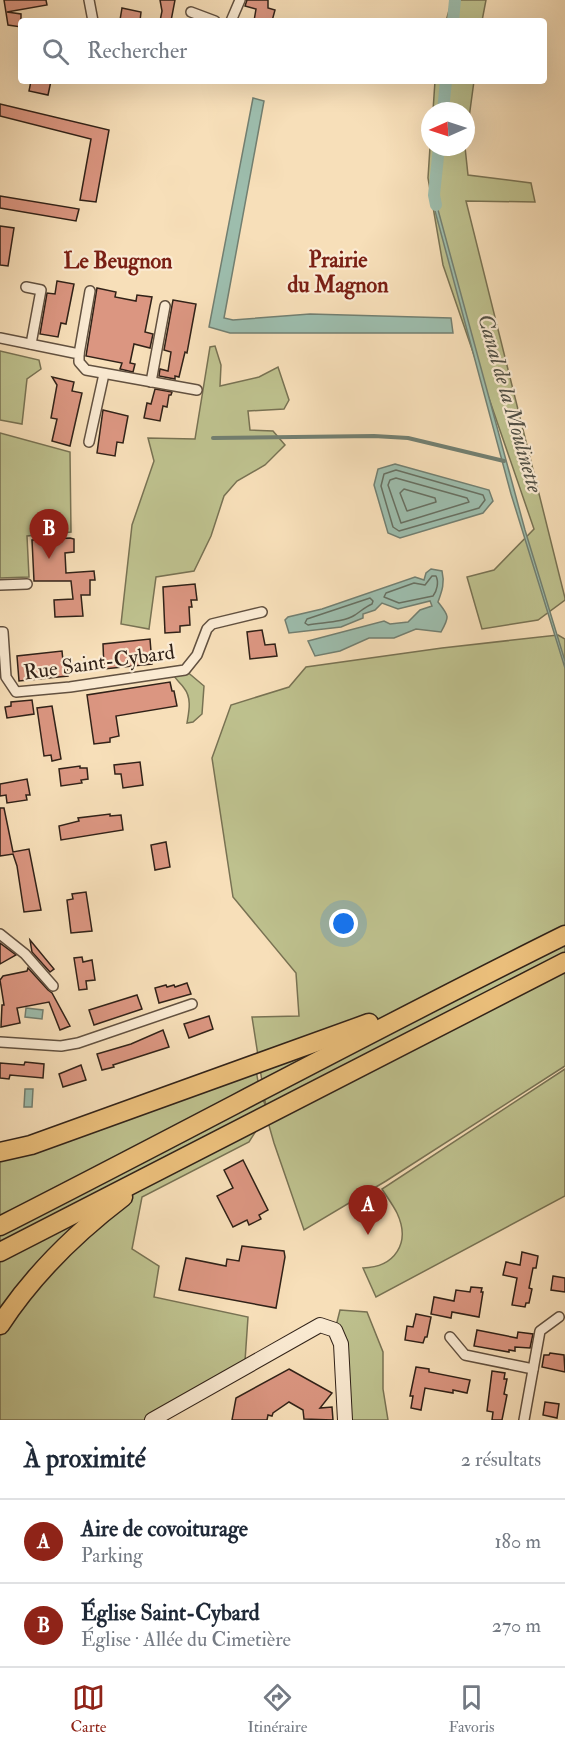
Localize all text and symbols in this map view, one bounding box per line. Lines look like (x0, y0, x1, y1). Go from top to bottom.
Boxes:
search box (18, 18, 547, 84)
icon: search (39, 35, 72, 68)
text: Rechercher (87, 37, 187, 65)
north arrow (421, 102, 475, 156)
district label: Prairie du Magnon (287, 246, 389, 300)
district label: Le Beugnon (64, 247, 173, 276)
water label: Canal de la Moulinette (471, 311, 549, 497)
pin: B (29, 510, 68, 559)
street label: Rue Saint-Cybard (22, 638, 177, 686)
your location (329, 909, 358, 938)
pin: A (348, 1186, 388, 1235)
text: À proximité (24, 1443, 146, 1475)
text: 2 résultats (461, 1447, 541, 1472)
text: Aire de covoiturage (81, 1515, 248, 1543)
text: A (37, 1529, 50, 1554)
text: 180 m (494, 1529, 541, 1554)
text: Parking (81, 1543, 143, 1568)
text: Église Saint-Cybard (81, 1599, 260, 1627)
text: B (37, 1613, 50, 1638)
text: 270 m (492, 1613, 541, 1638)
text: Église · Allée du Cimetière (81, 1627, 291, 1652)
tab: Carte (70, 1681, 107, 1737)
tab: Itinéraire (247, 1681, 307, 1737)
tab: Favoris (448, 1681, 495, 1737)

